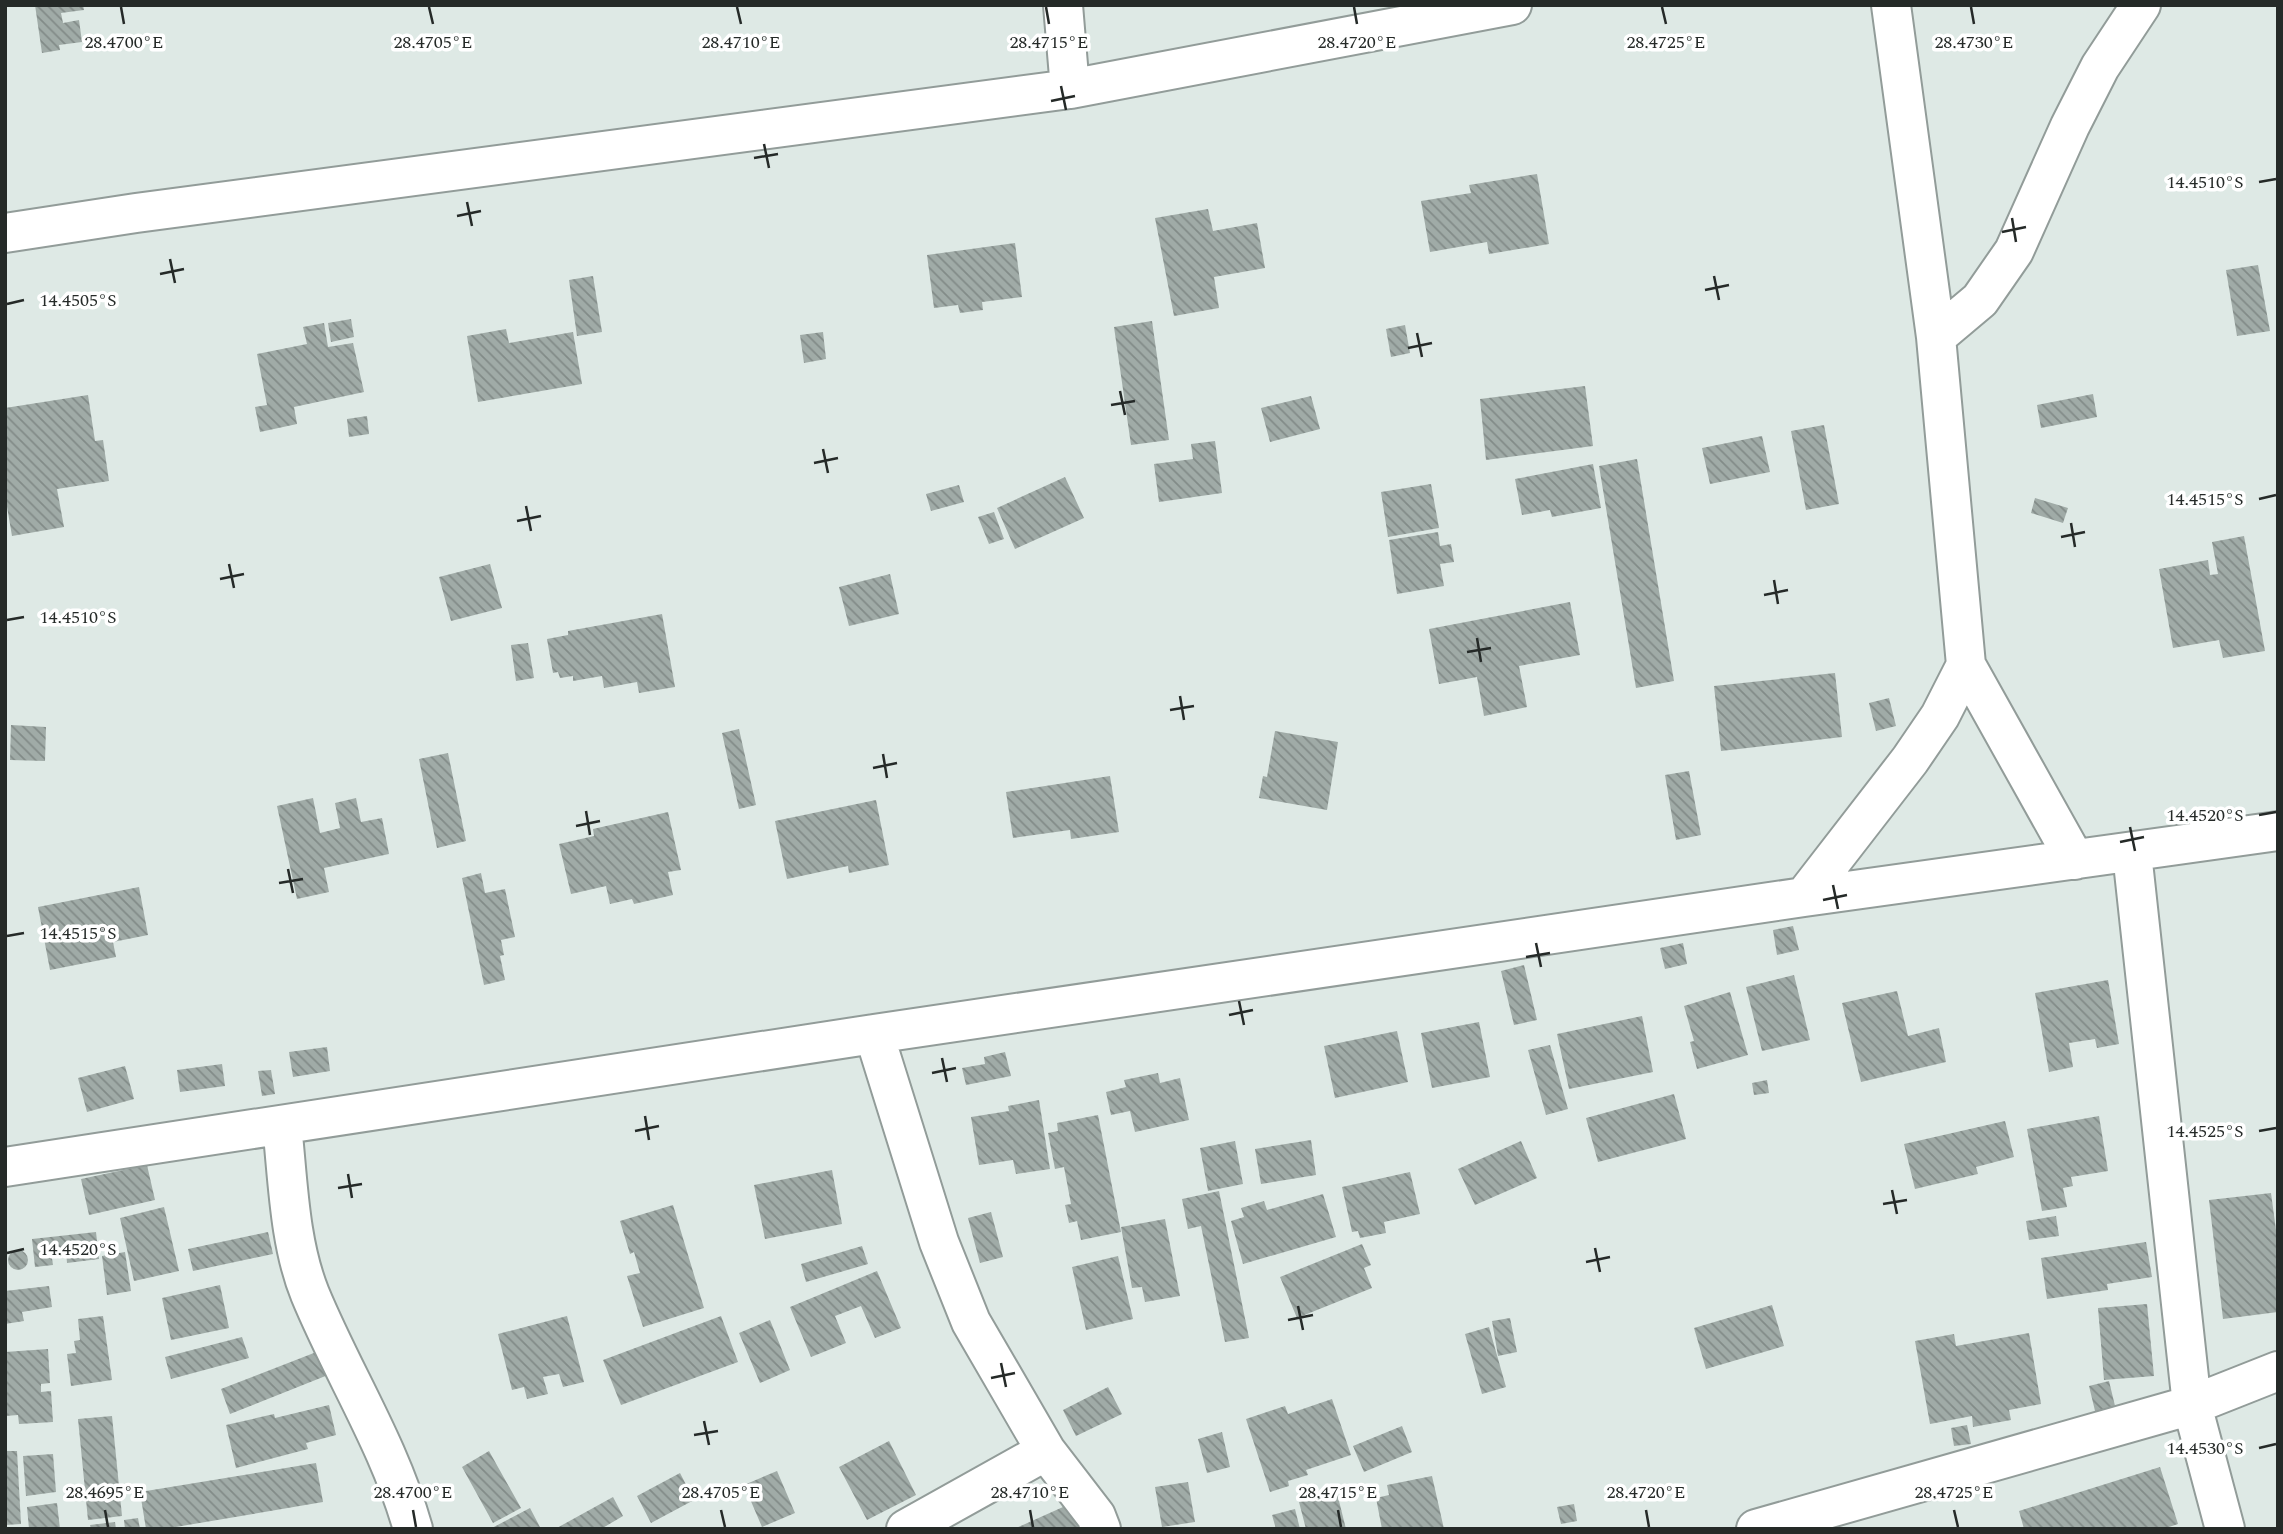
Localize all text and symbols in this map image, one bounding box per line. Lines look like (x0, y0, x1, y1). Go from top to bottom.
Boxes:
text: 28.4700°E (84, 29, 164, 56)
text: 28.4705°E (393, 29, 473, 56)
text: 28.4710°E (701, 29, 781, 56)
text: 28.4715°E (1009, 29, 1089, 56)
text: 28.4720°E (1317, 29, 1397, 56)
text: 28.4725°E (1626, 29, 1706, 56)
text: 28.4730°E (1934, 29, 2014, 56)
text: 14.4510°S (2166, 169, 2244, 196)
text: 14.4505°S (39, 287, 117, 314)
text: 14.4515°S (2166, 486, 2244, 513)
text: 14.4510°S (39, 604, 117, 631)
text: 14.4520°S (2166, 802, 2244, 829)
text: 14.4515°S (39, 920, 117, 947)
text: 14.4525°S (2166, 1118, 2244, 1145)
text: 14.4520°S (39, 1236, 117, 1263)
text: 14.4530°S (2166, 1435, 2244, 1462)
text: 28.4695°E (65, 1479, 145, 1506)
text: 28.4700°E (373, 1479, 453, 1506)
text: 28.4705°E (681, 1479, 761, 1506)
text: 28.4710°E (990, 1479, 1070, 1506)
text: 28.4715°E (1298, 1479, 1378, 1506)
text: 28.4720°E (1606, 1479, 1686, 1506)
text: 28.4725°E (1914, 1479, 1994, 1506)

